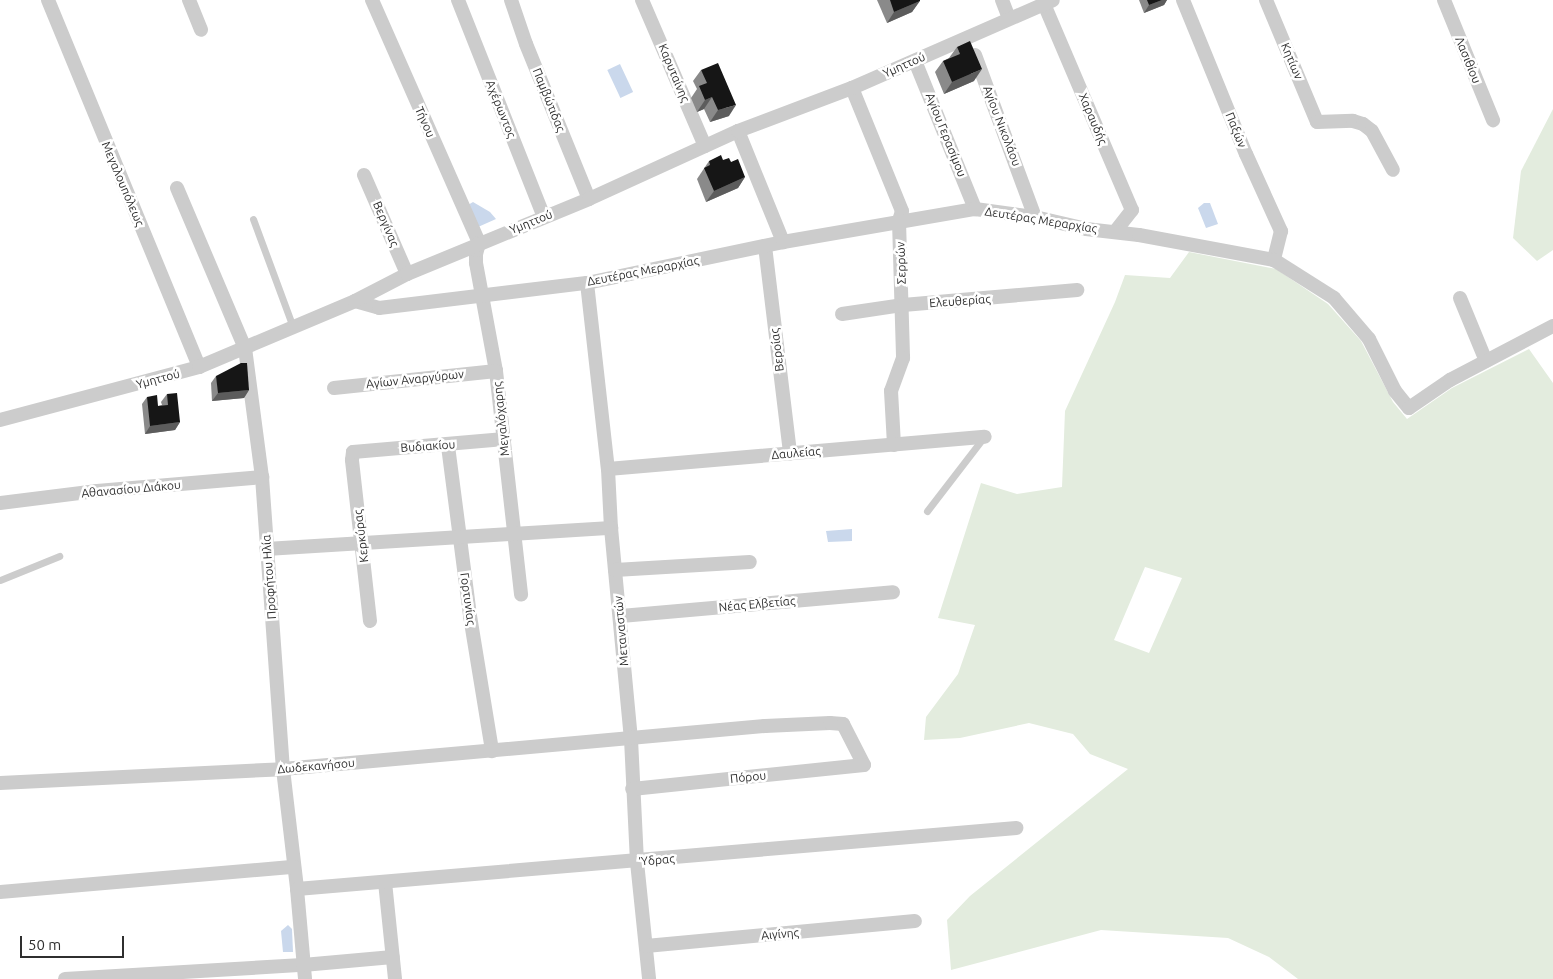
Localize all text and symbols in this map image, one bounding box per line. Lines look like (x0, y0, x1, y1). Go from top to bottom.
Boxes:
street label: Λασιθίου (1452, 34, 1484, 86)
street label: Κητίων (1278, 41, 1306, 81)
street label: Καρυταίνης (655, 42, 693, 104)
street label: Υμηττού (881, 49, 927, 81)
street label: Παμβώτιδας (530, 66, 568, 134)
street label: Αχέρωντος (483, 78, 519, 140)
street label: Αγίου Νικολάου (980, 84, 1024, 168)
street label: Αγίου Γερασίμου (923, 91, 969, 179)
street label: Χαραυδής (1076, 91, 1110, 147)
street label: Τήνου (412, 104, 438, 140)
street label: Παξών (1222, 110, 1250, 150)
street label: Μεγαλουπόλεως (99, 139, 147, 229)
street label: Βεργίνας (370, 199, 402, 249)
street label: Δευτέρας Μεραρχίας (984, 204, 1098, 236)
street label: Υμηττού (508, 207, 554, 237)
street label: Σερρών (893, 241, 909, 285)
street label: Δευτέρας Μεραρχίας (586, 253, 700, 289)
street label: Ελευθερίας (929, 292, 991, 310)
street label: Βεροίας (767, 328, 787, 372)
street label: Υμηττού (134, 366, 182, 392)
street label: Αγίων Αναργύρων (365, 367, 465, 391)
street label: Μεγαλόχαρης (490, 381, 512, 457)
street label: Βυδιακίου (400, 437, 456, 455)
street label: Δαυλείας (771, 444, 821, 462)
street label: Αθανασίου Διάκου (81, 477, 181, 501)
street label: Κερκύρας (351, 509, 371, 563)
street label: Προφήτου Ηλία (259, 534, 279, 620)
street label: Γορτυνίας (457, 572, 479, 626)
street label: Νέας Ελβετίας (718, 593, 796, 615)
street label: Μεταναστών (611, 595, 631, 667)
street label: Δωδεκανήσου (277, 755, 355, 777)
street label: Πόρου (729, 768, 767, 786)
street label: Ύδρας (639, 851, 675, 869)
street label: Αιγίνης (761, 925, 799, 943)
scale bar (22, 926, 126, 958)
text: 50 m (28, 936, 61, 953)

